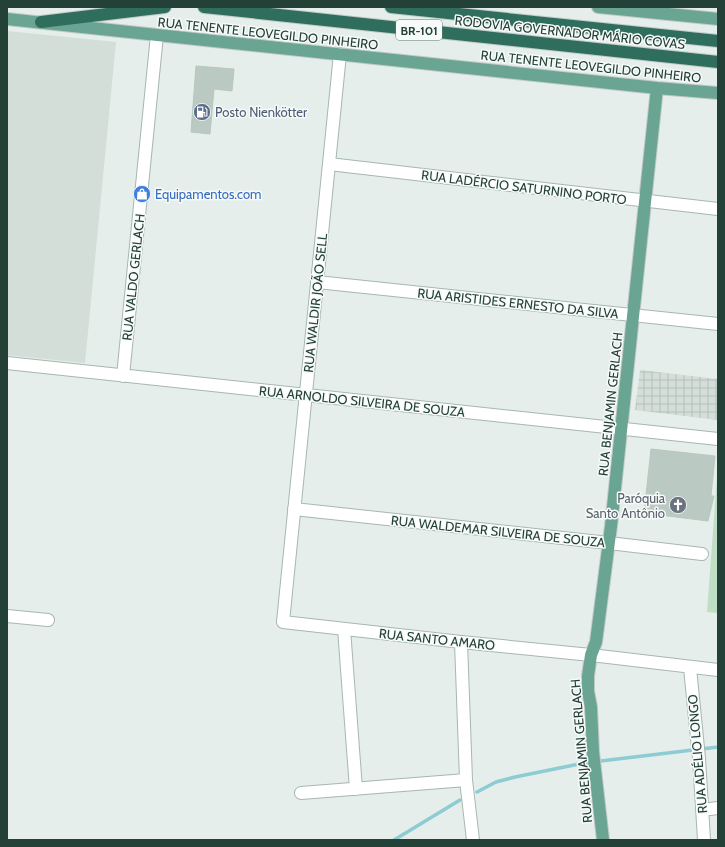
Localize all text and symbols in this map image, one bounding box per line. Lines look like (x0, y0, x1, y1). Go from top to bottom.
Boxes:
street label: RODOVIA GOVERNADOR MÁRIO COVAS (454, 11, 686, 52)
street label: RUA TENENTE LEOVEGILDO PINHEIRO (157, 13, 379, 53)
road number: BR-101 (396, 20, 442, 40)
street label: RUA TENENTE LEOVEGILDO PINHEIRO (480, 46, 702, 86)
fuel station icon: Posto Nienkötter (192, 102, 212, 122)
place label: Posto Nienkötter (215, 104, 308, 120)
street label: RUA LADÉRCIO SATURNINO PORTO (420, 165, 628, 208)
shop icon: Equipamentos.com (132, 184, 152, 204)
place label: Equipamentos.com (155, 186, 261, 202)
street label: RUA VALDO GERLACH (118, 213, 148, 341)
street label: RUA WALDIR JOÃO SELL (300, 232, 330, 373)
street label: RUA ARISTIDES ERNESTO DA SILVA (417, 284, 619, 322)
street label: RUA BENJAMIN GERLACH (594, 331, 626, 477)
street label: RUA ARNOLDO SILVEIRA DE SOUZA (258, 382, 466, 420)
place label: Paróquia Santo Antônio (586, 490, 666, 521)
church icon: Paróquia Santo Antônio (668, 495, 688, 515)
street label: RUA WALDEMAR SILVEIRA DE SOUZA (390, 512, 606, 550)
street label: RUA SANTO AMARO (378, 625, 496, 653)
street label: RUA BENJAMIN GERLACH (567, 678, 595, 824)
street label: RUA ADÉLIO LONGO (683, 694, 710, 814)

